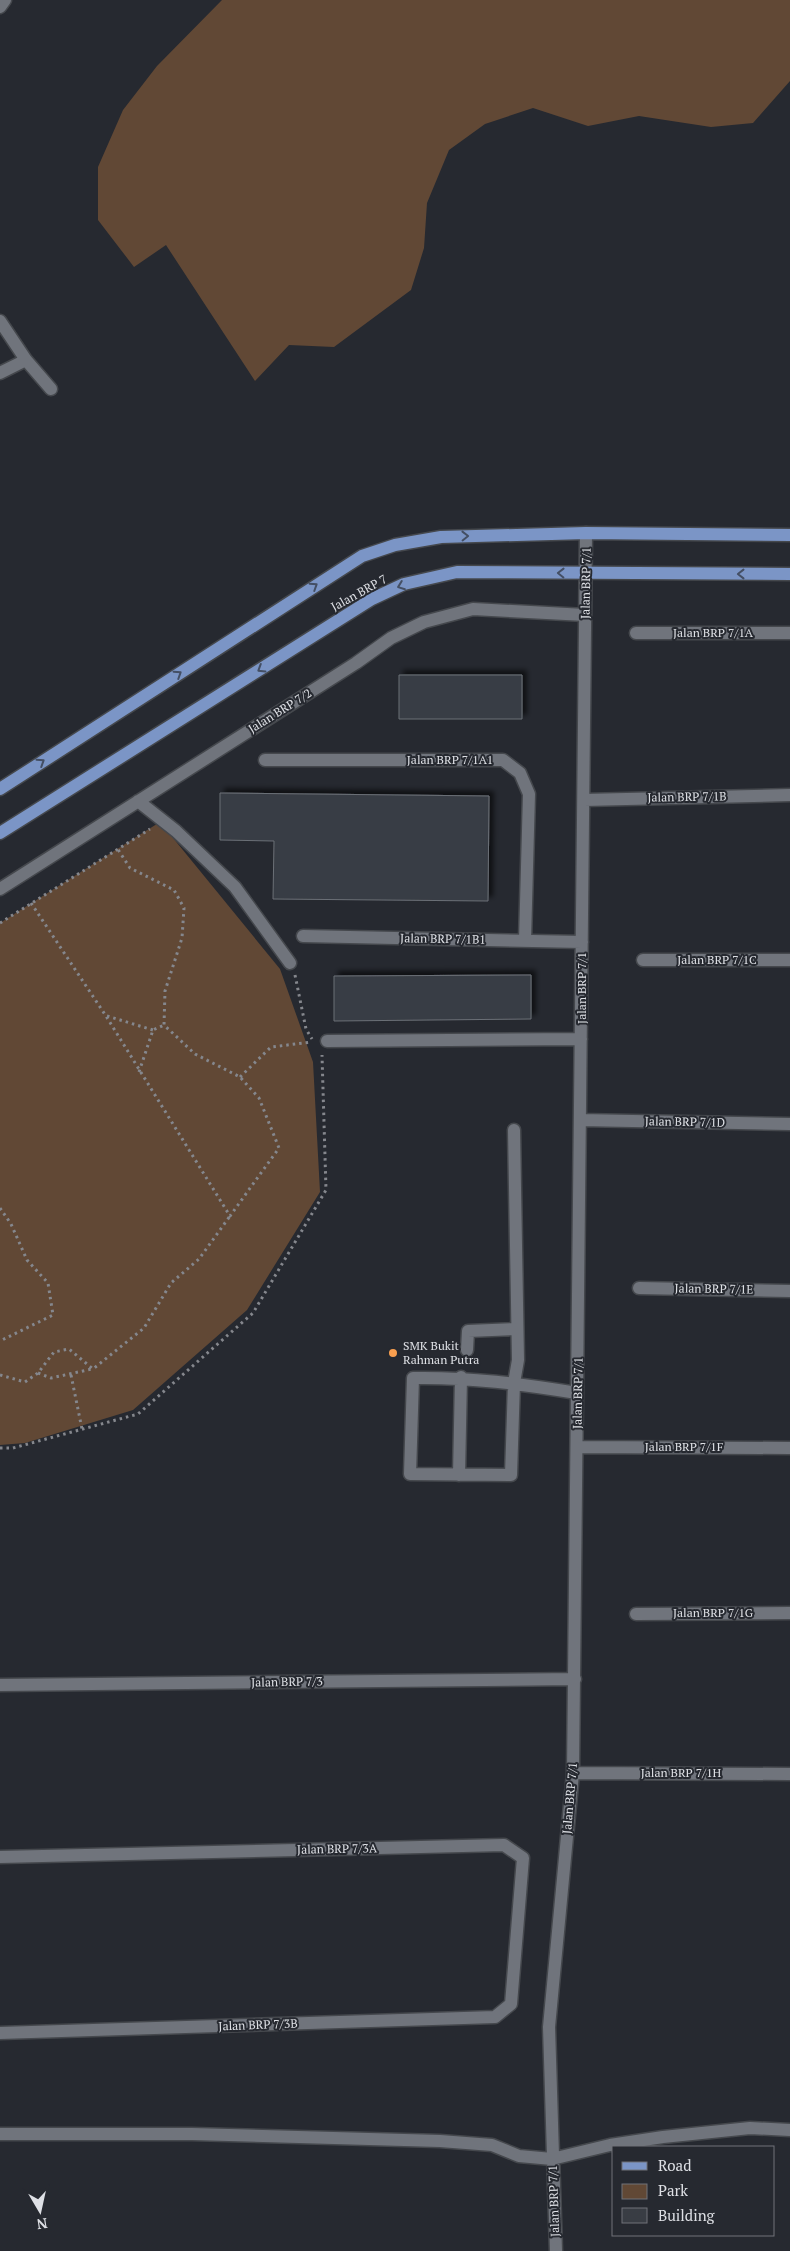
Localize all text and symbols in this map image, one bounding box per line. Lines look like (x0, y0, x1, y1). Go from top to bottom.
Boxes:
one-way arrow (462, 531, 470, 541)
street label: Jalan BRP 7/1 (577, 547, 594, 619)
one-way arrow (557, 568, 565, 578)
one-way arrow (737, 569, 745, 579)
street label: Jalan BRP 7 (328, 571, 389, 614)
one-way arrow (397, 580, 406, 590)
one-way arrow (309, 583, 318, 593)
street label: Jalan BRP 7/1A (673, 625, 754, 640)
one-way arrow (257, 662, 266, 672)
one-way arrow (172, 671, 181, 680)
street label: Jalan BRP 7/2 (245, 685, 314, 736)
street label: Jalan BRP 7/1A1 (407, 752, 493, 767)
one-way arrow (35, 759, 45, 768)
street label: Jalan BRP 7/1B (647, 788, 727, 805)
street label: Jalan BRP 7/1B1 (400, 930, 486, 947)
street label: Jalan BRP 7/1 (574, 952, 589, 1024)
street label: Jalan BRP 7/1C (677, 952, 757, 967)
street label: Jalan BRP 7/1D (645, 1113, 725, 1130)
street label: Jalan BRP 7/1E (674, 1280, 754, 1297)
place label: SMK Bukit Rahman Putra (403, 1338, 479, 1367)
marker: SMK Bukit Rahman Putra (387, 1347, 399, 1359)
street label: Jalan BRP 7/1 (569, 1357, 586, 1429)
street label: Jalan BRP 7/1F (645, 1439, 723, 1454)
street label: Jalan BRP 7/1G (673, 1605, 754, 1620)
street label: Jalan BRP 7/3 (251, 1673, 323, 1690)
street label: Jalan BRP 7/1 (559, 1761, 580, 1834)
street label: Jalan BRP 7/1H (641, 1765, 722, 1780)
street label: Jalan BRP 7/3A (297, 1840, 378, 1857)
street label: Jalan BRP 7/3B (218, 2016, 298, 2033)
legend (612, 2146, 775, 2236)
text: Road (658, 2155, 691, 2175)
street label: Jalan BRP 7/1 (545, 2165, 562, 2237)
text: Park (658, 2180, 688, 2200)
north arrow (15, 2186, 65, 2236)
text: Building (658, 2205, 716, 2225)
text: N (35, 2214, 49, 2235)

